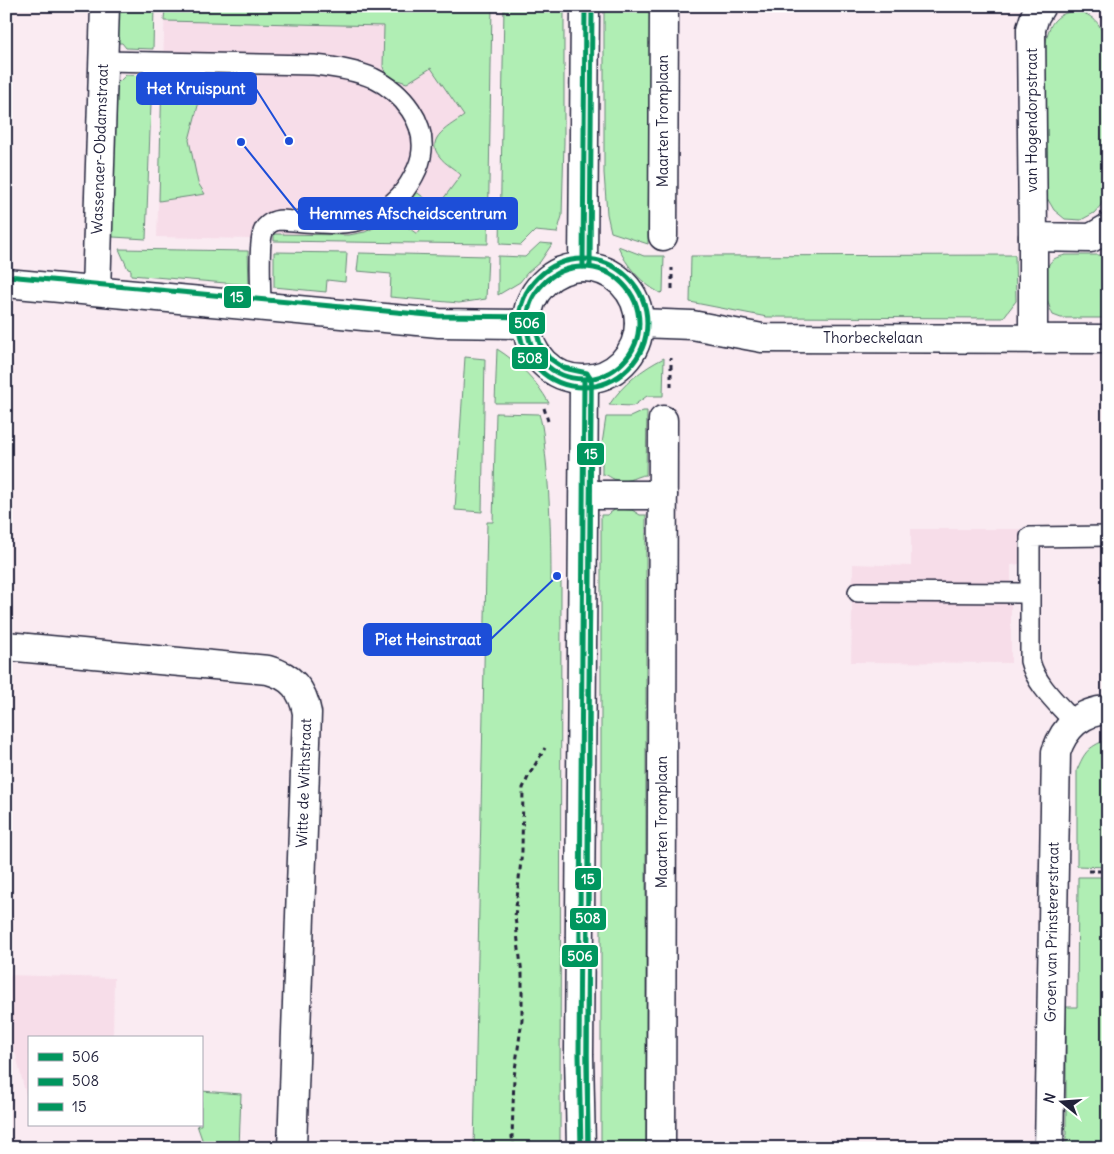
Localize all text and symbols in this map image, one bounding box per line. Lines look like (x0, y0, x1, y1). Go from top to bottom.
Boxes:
street label: van Hogendorpstraat (1022, 48, 1041, 192)
street label: Maarten Tromplaan (653, 54, 672, 187)
street label: Wassenaer-Obdamstraat (87, 63, 112, 235)
callout: Het Kruispunt (137, 73, 256, 104)
text: Het Kruispunt (147, 78, 246, 99)
callout: Hemmes Afscheidscentrum (299, 198, 517, 229)
text: Hemmes Afscheidscentrum (309, 203, 507, 223)
line badge: 15 (223, 285, 252, 309)
text: 15 (230, 288, 244, 306)
line badge: 506 (508, 311, 546, 335)
text: 506 (514, 314, 540, 332)
street label: Thorbeckelaan (823, 328, 923, 347)
line badge: 508 (511, 346, 549, 370)
text: 508 (517, 349, 543, 367)
line badge: 15 (576, 442, 605, 466)
text: 15 (584, 445, 598, 463)
callout: Piet Heinstraat (364, 624, 491, 655)
text: Piet Heinstraat (375, 629, 482, 649)
street label: Witte de Withstraat (292, 718, 315, 848)
street label: Maarten Tromplaan (652, 755, 671, 888)
street label: Groen van Prinstererstraat (1040, 842, 1063, 1022)
line badge: 15 (574, 867, 602, 891)
text: 15 (581, 870, 595, 888)
line badge: 508 (569, 907, 607, 931)
text: 508 (575, 909, 601, 927)
line badge: 506 (561, 944, 599, 968)
text: 506 (567, 947, 593, 965)
legend (28, 1036, 202, 1126)
text: 506 (72, 1047, 99, 1066)
text: 508 (72, 1071, 99, 1090)
north arrow (1036, 1076, 1086, 1126)
text: N (1040, 1091, 1060, 1105)
text: 15 (72, 1097, 87, 1116)

